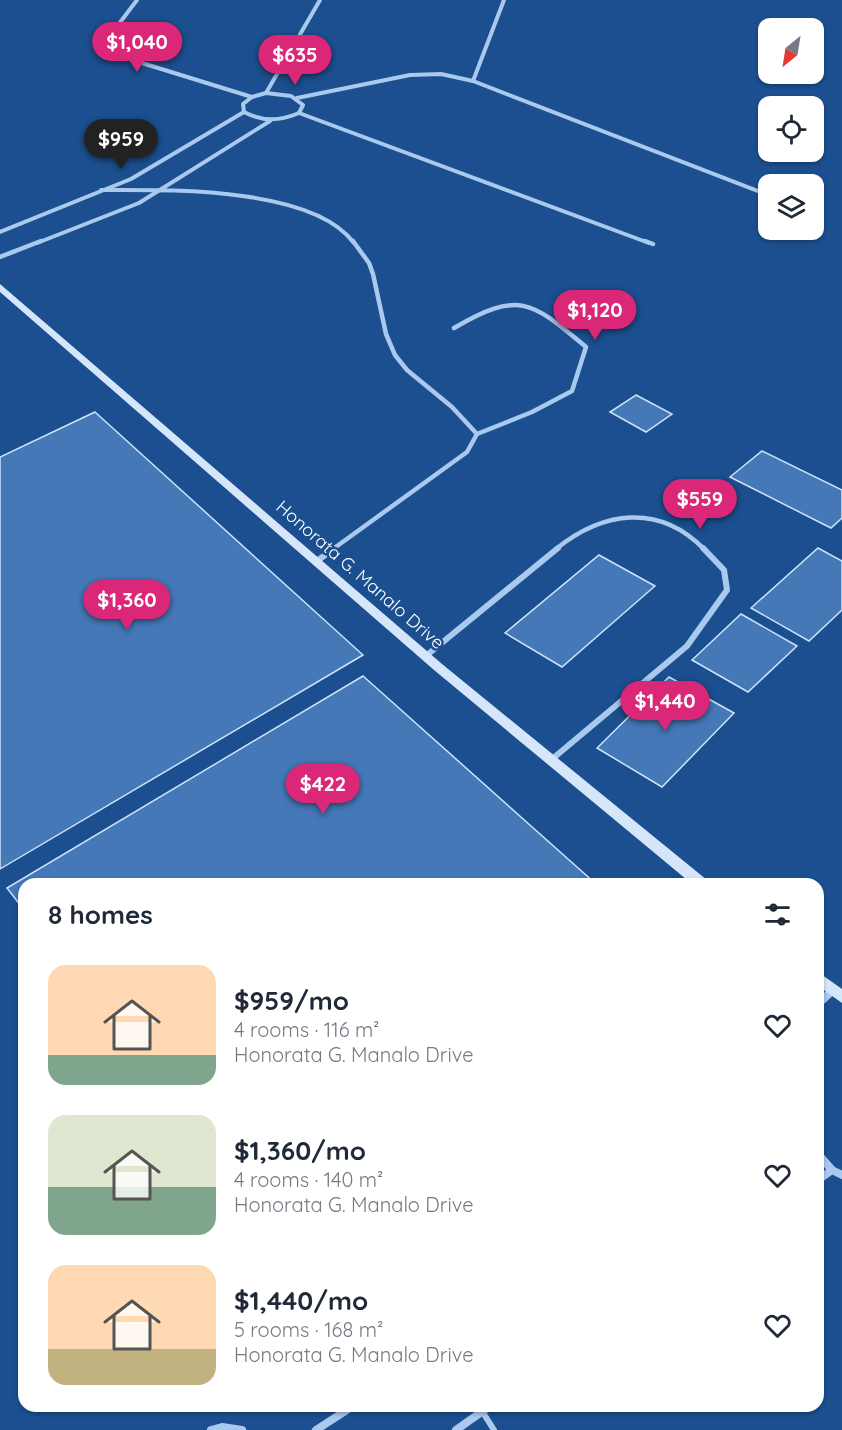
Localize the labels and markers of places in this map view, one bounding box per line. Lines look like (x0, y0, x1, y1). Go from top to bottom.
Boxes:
pin: $1,040 (88, 22, 186, 73)
pin: $635 (259, 35, 331, 86)
pin: $959 (85, 119, 157, 170)
pin: $1,120 (546, 290, 644, 341)
pin: $559 (664, 479, 736, 530)
pin: $1,360 (78, 580, 176, 631)
pin: $1,440 (616, 681, 714, 732)
pin: $422 (287, 764, 359, 815)

